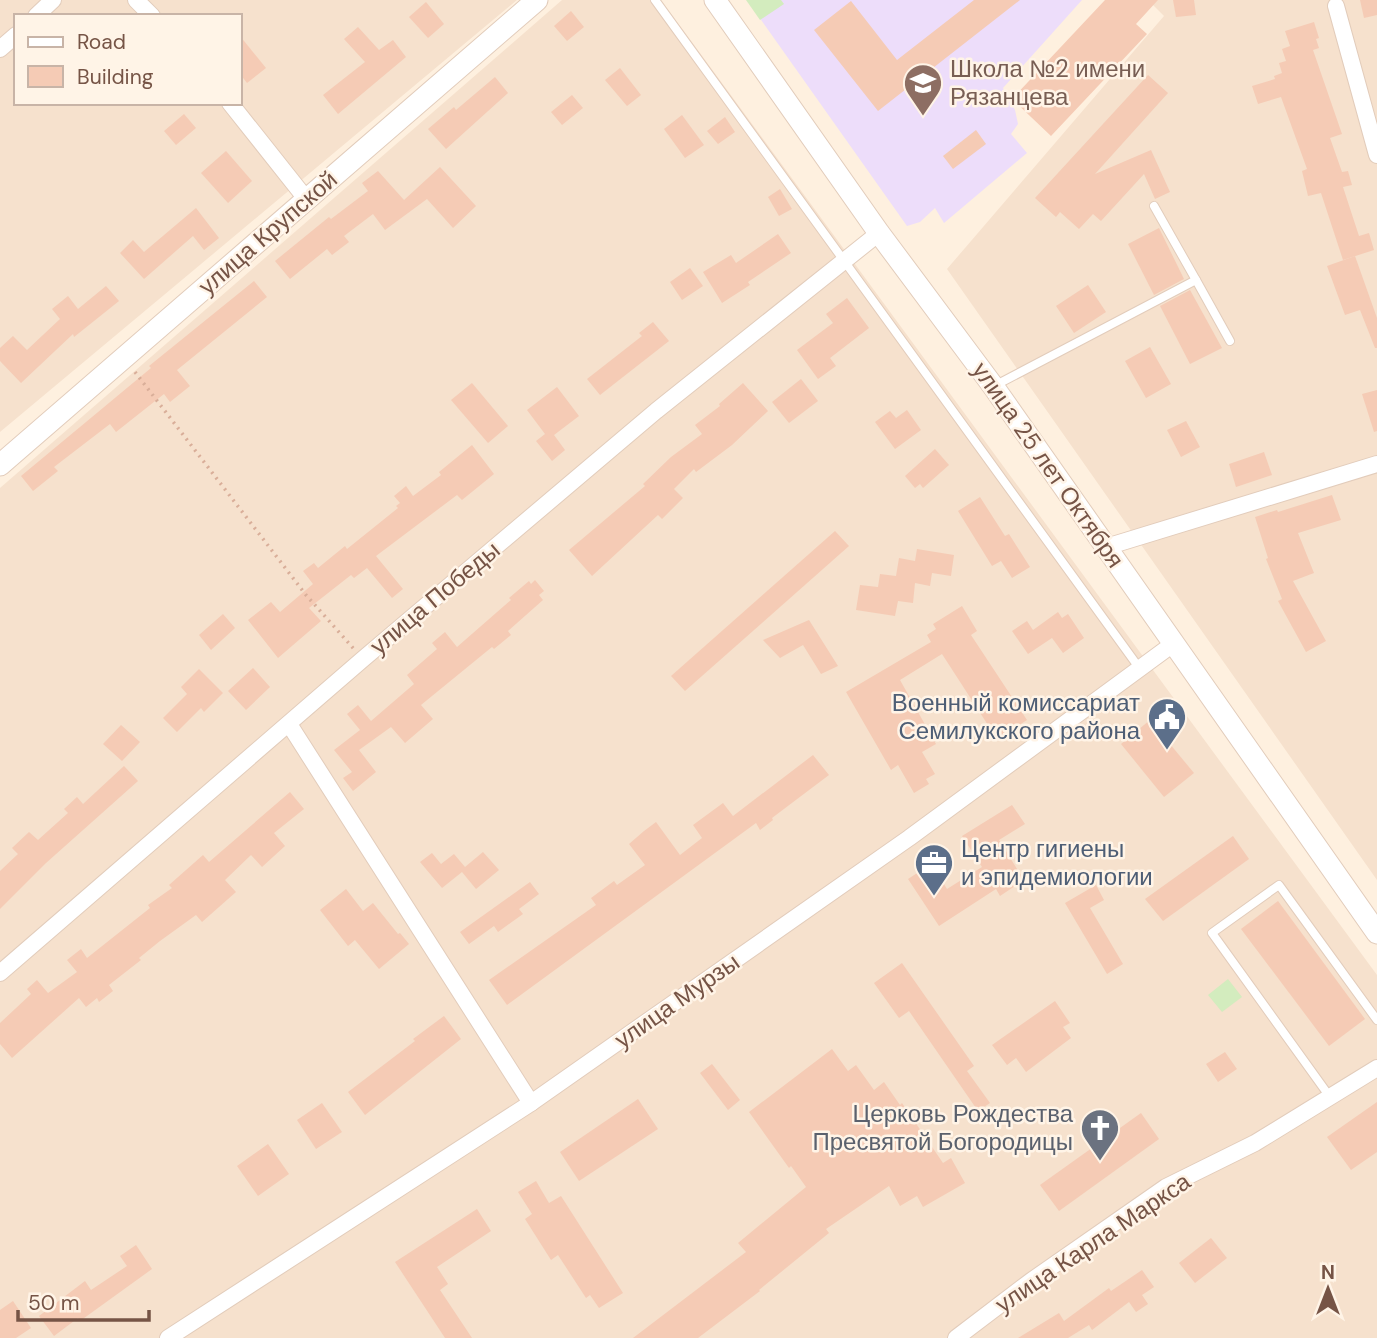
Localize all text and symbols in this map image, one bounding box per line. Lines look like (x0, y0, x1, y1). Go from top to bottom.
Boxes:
legend (14, 14, 242, 105)
text: Road (77, 28, 126, 56)
place label: Школа №2 имени Рязанцева (950, 53, 1145, 112)
school or university icon: Школа №2 имени Рязанцева (902, 62, 944, 117)
text: Building (77, 63, 154, 91)
street label: улица Крупской (192, 164, 343, 301)
street label: улица 25 лет Октября (966, 356, 1131, 574)
street label: улица Победы (363, 534, 506, 661)
place label: Военный комиссариат Семилукского района (892, 687, 1141, 746)
public building icon: Военный комиссариат Семилукского района (1146, 696, 1188, 751)
place label: Центр гигиены и эпидемиологии (961, 833, 1153, 892)
office icon: Центр гигиены и эпидемиологии (913, 842, 955, 897)
street label: улица Мурзы (608, 946, 745, 1055)
place label: Церковь Рождества Пресвятой Богородицы (812, 1098, 1074, 1157)
church icon: Церковь Рождества Пресвятой Богородицы (1079, 1107, 1121, 1162)
street label: улица Карла Маркса (989, 1165, 1197, 1319)
north arrow (1293, 1254, 1363, 1324)
text: N (1321, 1260, 1335, 1285)
scale bar (18, 1278, 149, 1322)
text: 50 m (28, 1289, 79, 1317)

